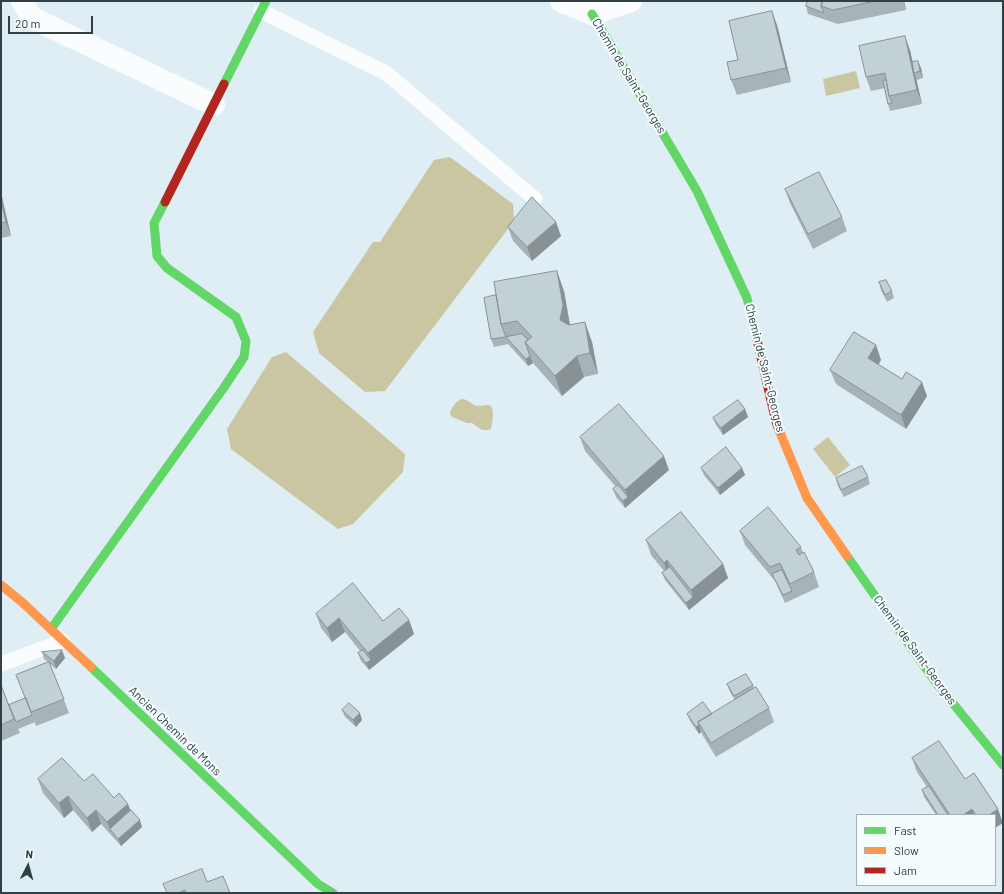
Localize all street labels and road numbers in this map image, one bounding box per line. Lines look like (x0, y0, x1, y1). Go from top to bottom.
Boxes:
street label: Chemin de Saint-Georges (589, 16, 669, 136)
street label: Chemin de Saint-Georges (742, 302, 788, 434)
street label: Chemin de Saint-Georges (870, 592, 960, 708)
street label: Ancien Chemin de Mons (126, 683, 224, 779)

